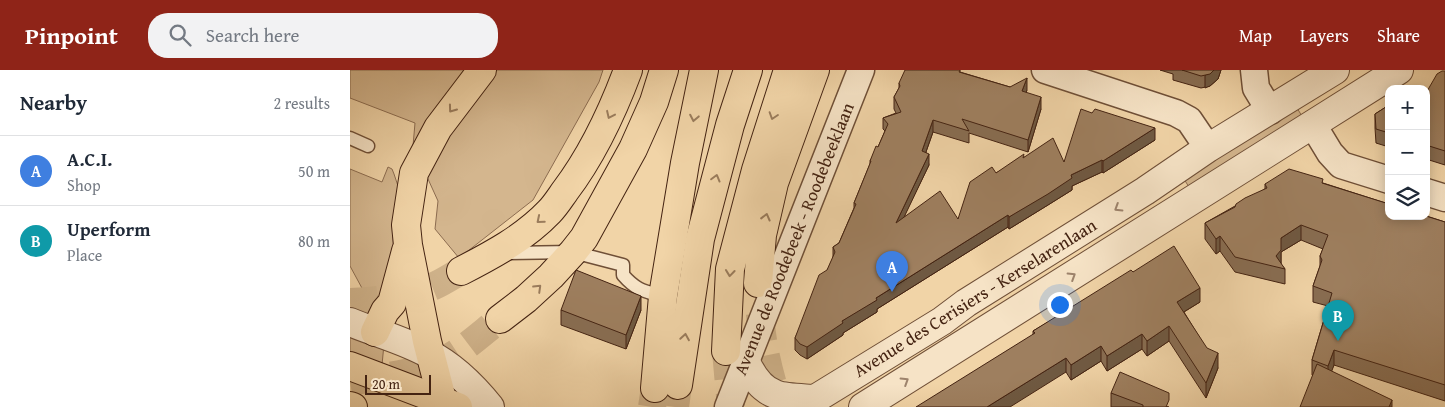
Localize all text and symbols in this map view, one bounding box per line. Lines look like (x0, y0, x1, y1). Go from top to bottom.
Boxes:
search box (148, 13, 498, 58)
text: Pinpoint (25, 18, 118, 53)
icon: search (166, 21, 194, 49)
text: Search here (206, 21, 299, 49)
text: Map (1239, 22, 1272, 49)
text: Layers (1300, 22, 1349, 49)
text: Share (1377, 22, 1420, 49)
map controls (1385, 85, 1430, 220)
button: + (1385, 85, 1430, 130)
text: Nearby (20, 87, 87, 118)
text: 2 results (273, 91, 330, 115)
street label: Avenue de Roodebeek - Roodebeeklaan (726, 98, 861, 379)
one-way arrow (449, 103, 458, 113)
one-way arrow (606, 110, 616, 119)
one-way arrow (769, 112, 779, 120)
one-way arrow (690, 113, 700, 122)
button: − (1385, 130, 1430, 175)
text: A.C.I. (67, 145, 112, 173)
text: A (31, 159, 41, 183)
text: 50 m (298, 159, 330, 183)
text: Shop (67, 173, 101, 197)
one-way arrow (711, 174, 721, 182)
button: layers (1385, 175, 1430, 220)
one-way arrow (1114, 201, 1123, 211)
one-way arrow (760, 213, 771, 222)
one-way arrow (537, 214, 546, 223)
street label: Avenue des Cerisiers - Kerselarenlaan (850, 214, 1100, 382)
text: Uperform (67, 215, 150, 243)
text: B (31, 229, 41, 253)
text: 80 m (298, 229, 330, 253)
text: Place (67, 243, 102, 267)
pin: A (876, 251, 908, 292)
one-way arrow (725, 269, 736, 277)
one-way arrow (1066, 272, 1075, 282)
one-way arrow (532, 285, 541, 294)
your location (1047, 292, 1073, 318)
pin: B (1322, 300, 1354, 341)
one-way arrow (679, 332, 690, 340)
scale bar (365, 372, 431, 395)
text: 20 m (372, 374, 400, 394)
one-way arrow (899, 378, 908, 387)

